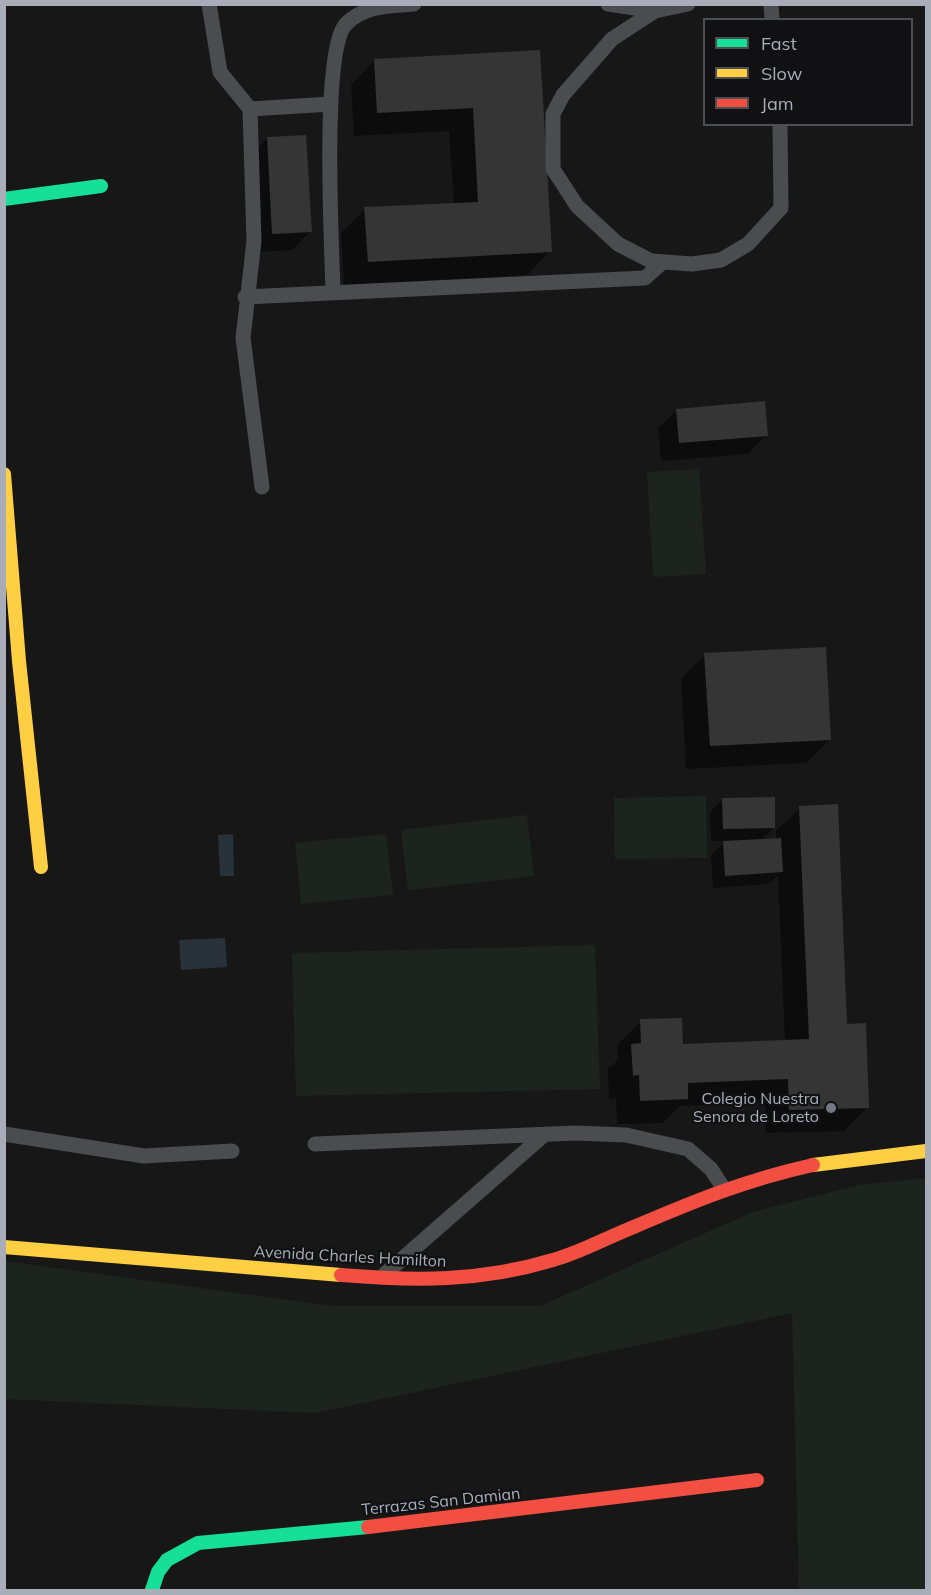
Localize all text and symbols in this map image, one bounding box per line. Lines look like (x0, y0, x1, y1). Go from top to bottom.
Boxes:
legend (703, 18, 913, 126)
text: Fast (761, 32, 797, 55)
text: Slow (761, 62, 802, 85)
text: Jam (761, 92, 794, 115)
place label: Colegio Nuestra Senora de Loreto (693, 1089, 819, 1127)
marker: Colegio Nuestra Senora de Loreto (824, 1101, 838, 1115)
street label: Avenida Charles Hamilton (253, 1242, 447, 1272)
street label: Terrazas San Damian (361, 1484, 521, 1520)

